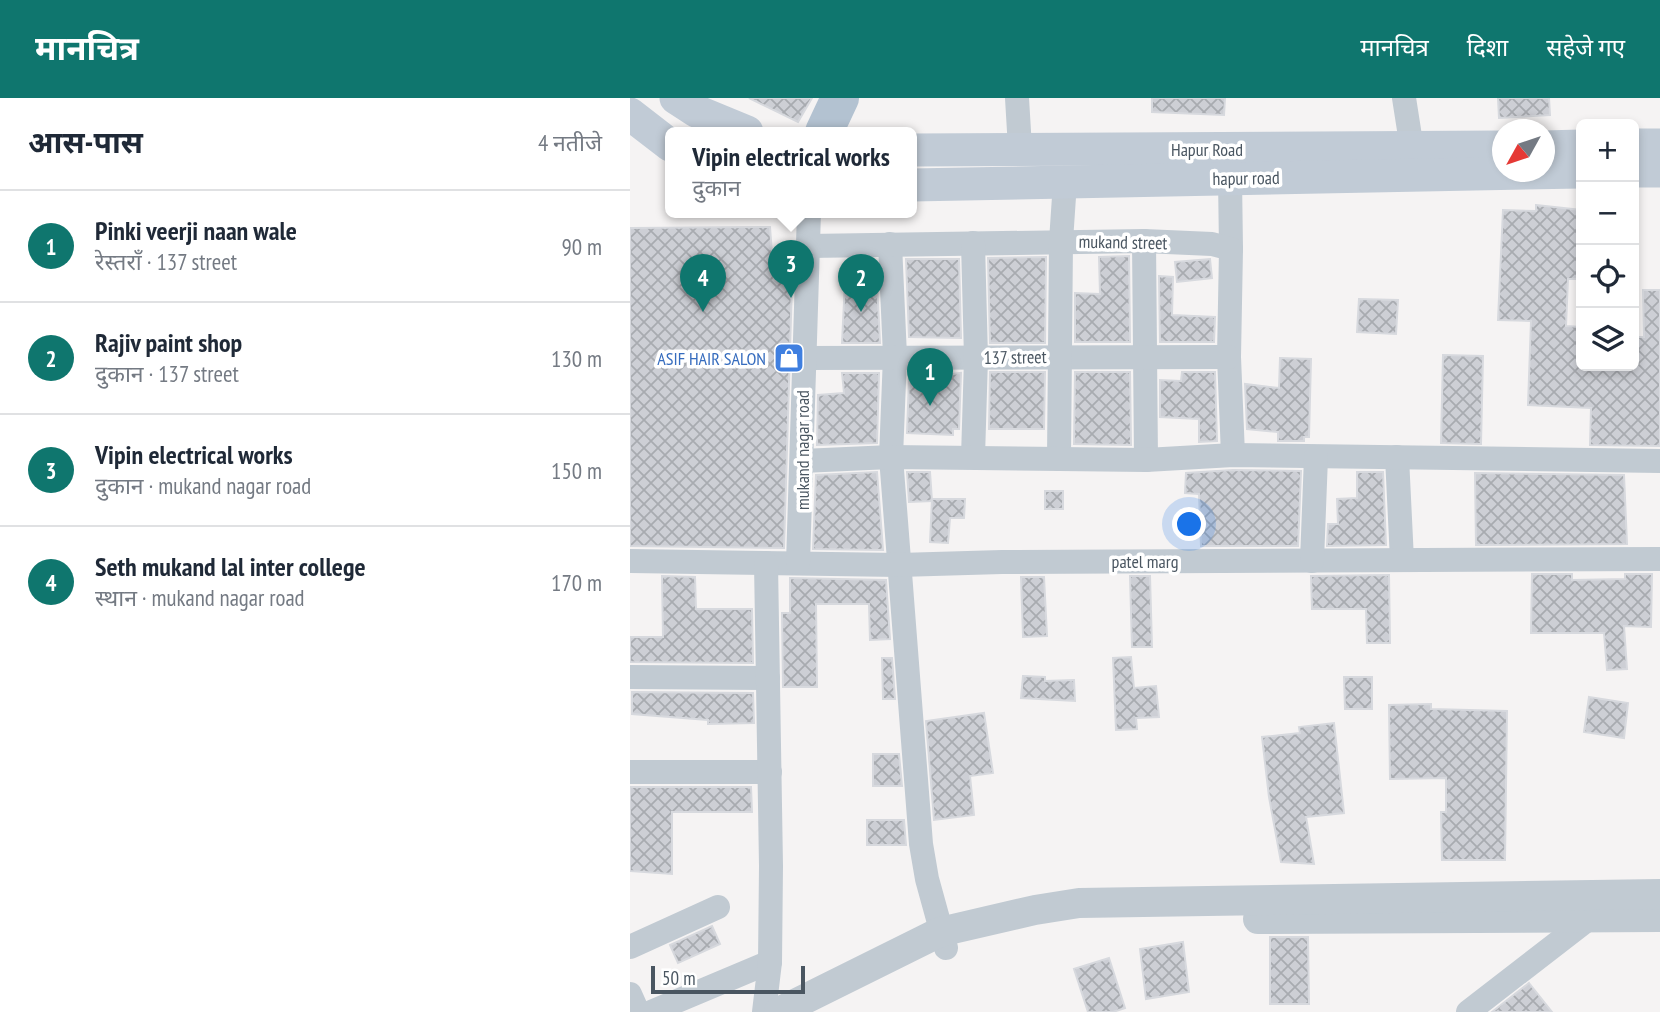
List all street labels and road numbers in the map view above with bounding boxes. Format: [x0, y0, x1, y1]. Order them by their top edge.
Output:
street label: Hapur Road [1171, 138, 1243, 161]
street label: hapur road [1212, 166, 1280, 190]
street label: mukand street [1078, 230, 1168, 254]
street label: 137 street [983, 345, 1047, 369]
street label: mukand nagar road [791, 390, 814, 510]
street label: patel marg [1112, 550, 1178, 573]

